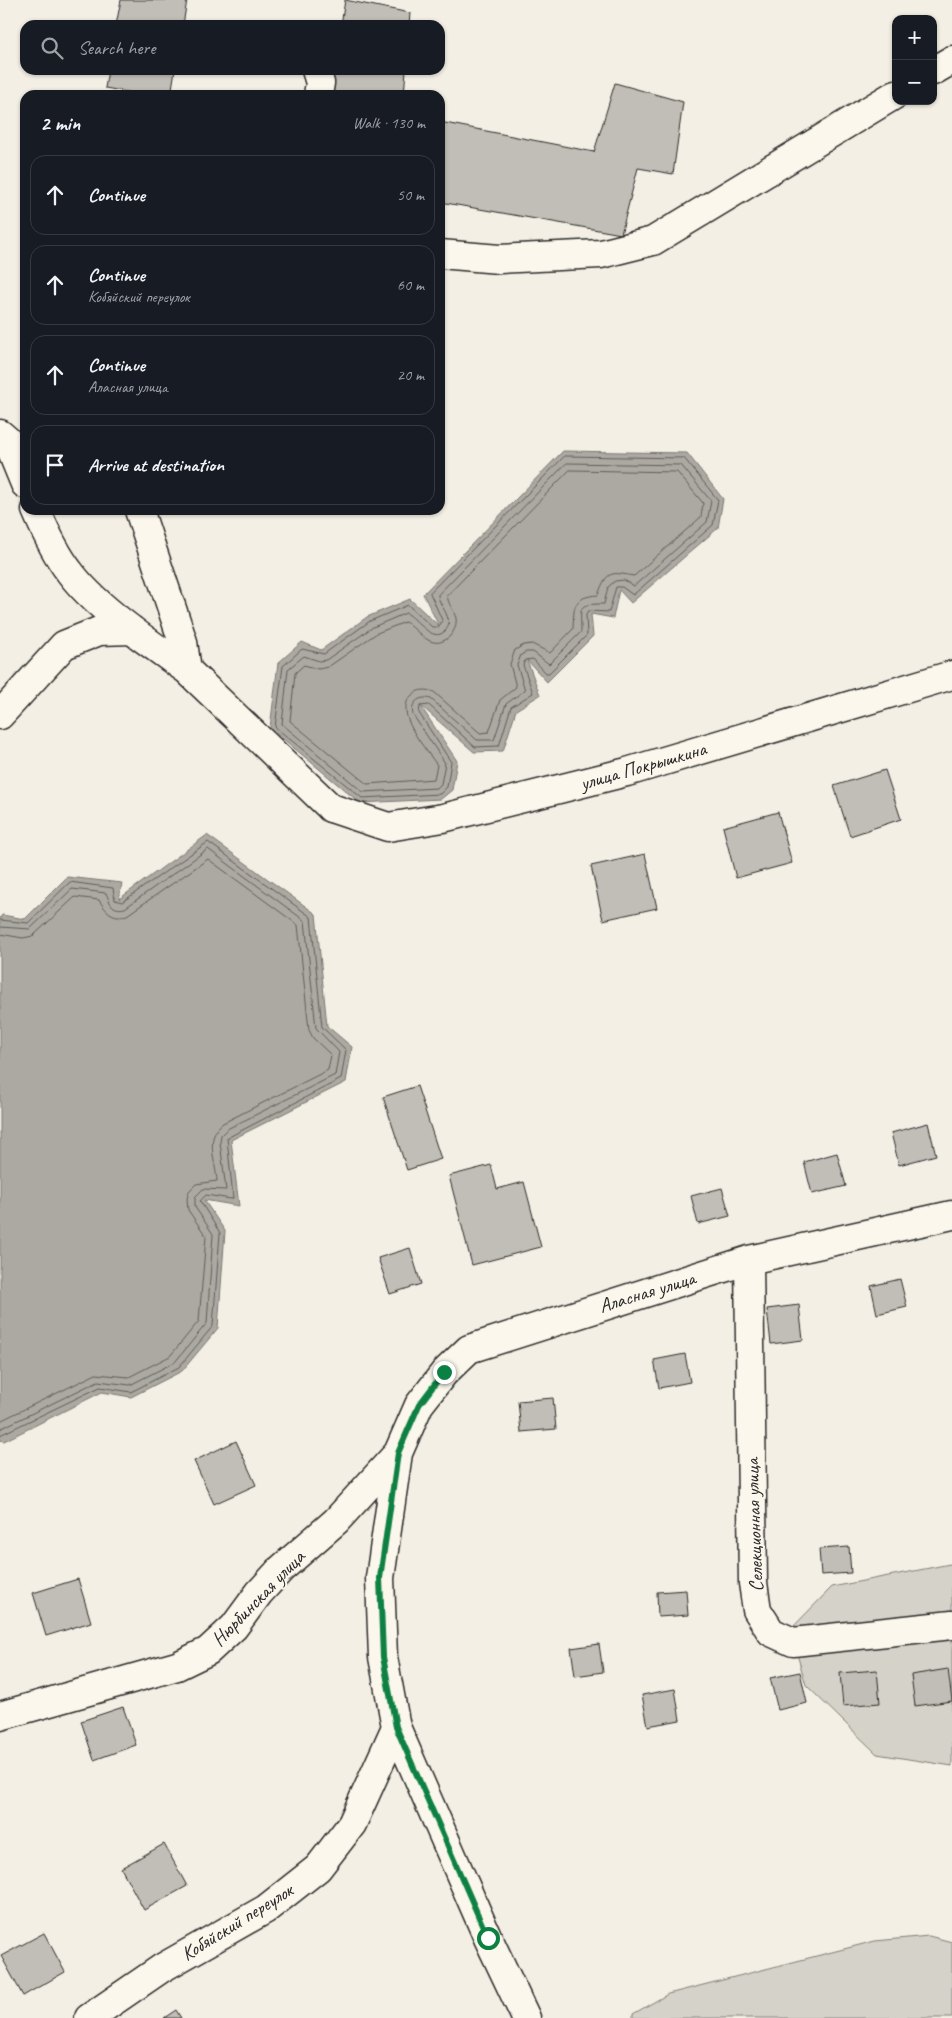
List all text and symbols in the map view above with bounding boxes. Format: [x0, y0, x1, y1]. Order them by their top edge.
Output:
map controls [892, 15, 937, 105]
button: + [892, 15, 937, 60]
search box [20, 20, 445, 75]
icon: search [38, 34, 66, 62]
text: Search here [78, 36, 155, 60]
button: − [892, 60, 937, 105]
text: 2 min [40, 110, 80, 136]
text: Walk · 130 m [353, 113, 425, 133]
icon: ahead [41, 181, 69, 209]
text: Continue [88, 183, 145, 207]
text: 50 m [397, 185, 424, 205]
text: Continue [88, 263, 145, 287]
icon: ahead [41, 271, 69, 299]
text: 60 m [397, 275, 424, 295]
text: Кобяйский переулок [88, 287, 190, 307]
text: Continue [88, 353, 145, 377]
icon: ahead [41, 361, 69, 389]
text: 20 m [397, 365, 424, 385]
text: Аласная улица [88, 377, 167, 397]
icon: arrive [41, 451, 69, 479]
text: Arrive at destination [88, 453, 224, 477]
street label: улица Покрышкина [576, 736, 711, 796]
street label: Аласная улица [596, 1265, 700, 1318]
route end [433, 1361, 456, 1384]
street label: Селекционная улица [739, 1456, 769, 1592]
street label: Нюрбинская улица [206, 1544, 311, 1651]
street label: Кобяйский переулок [176, 1877, 299, 1966]
route start [477, 1927, 500, 1950]

